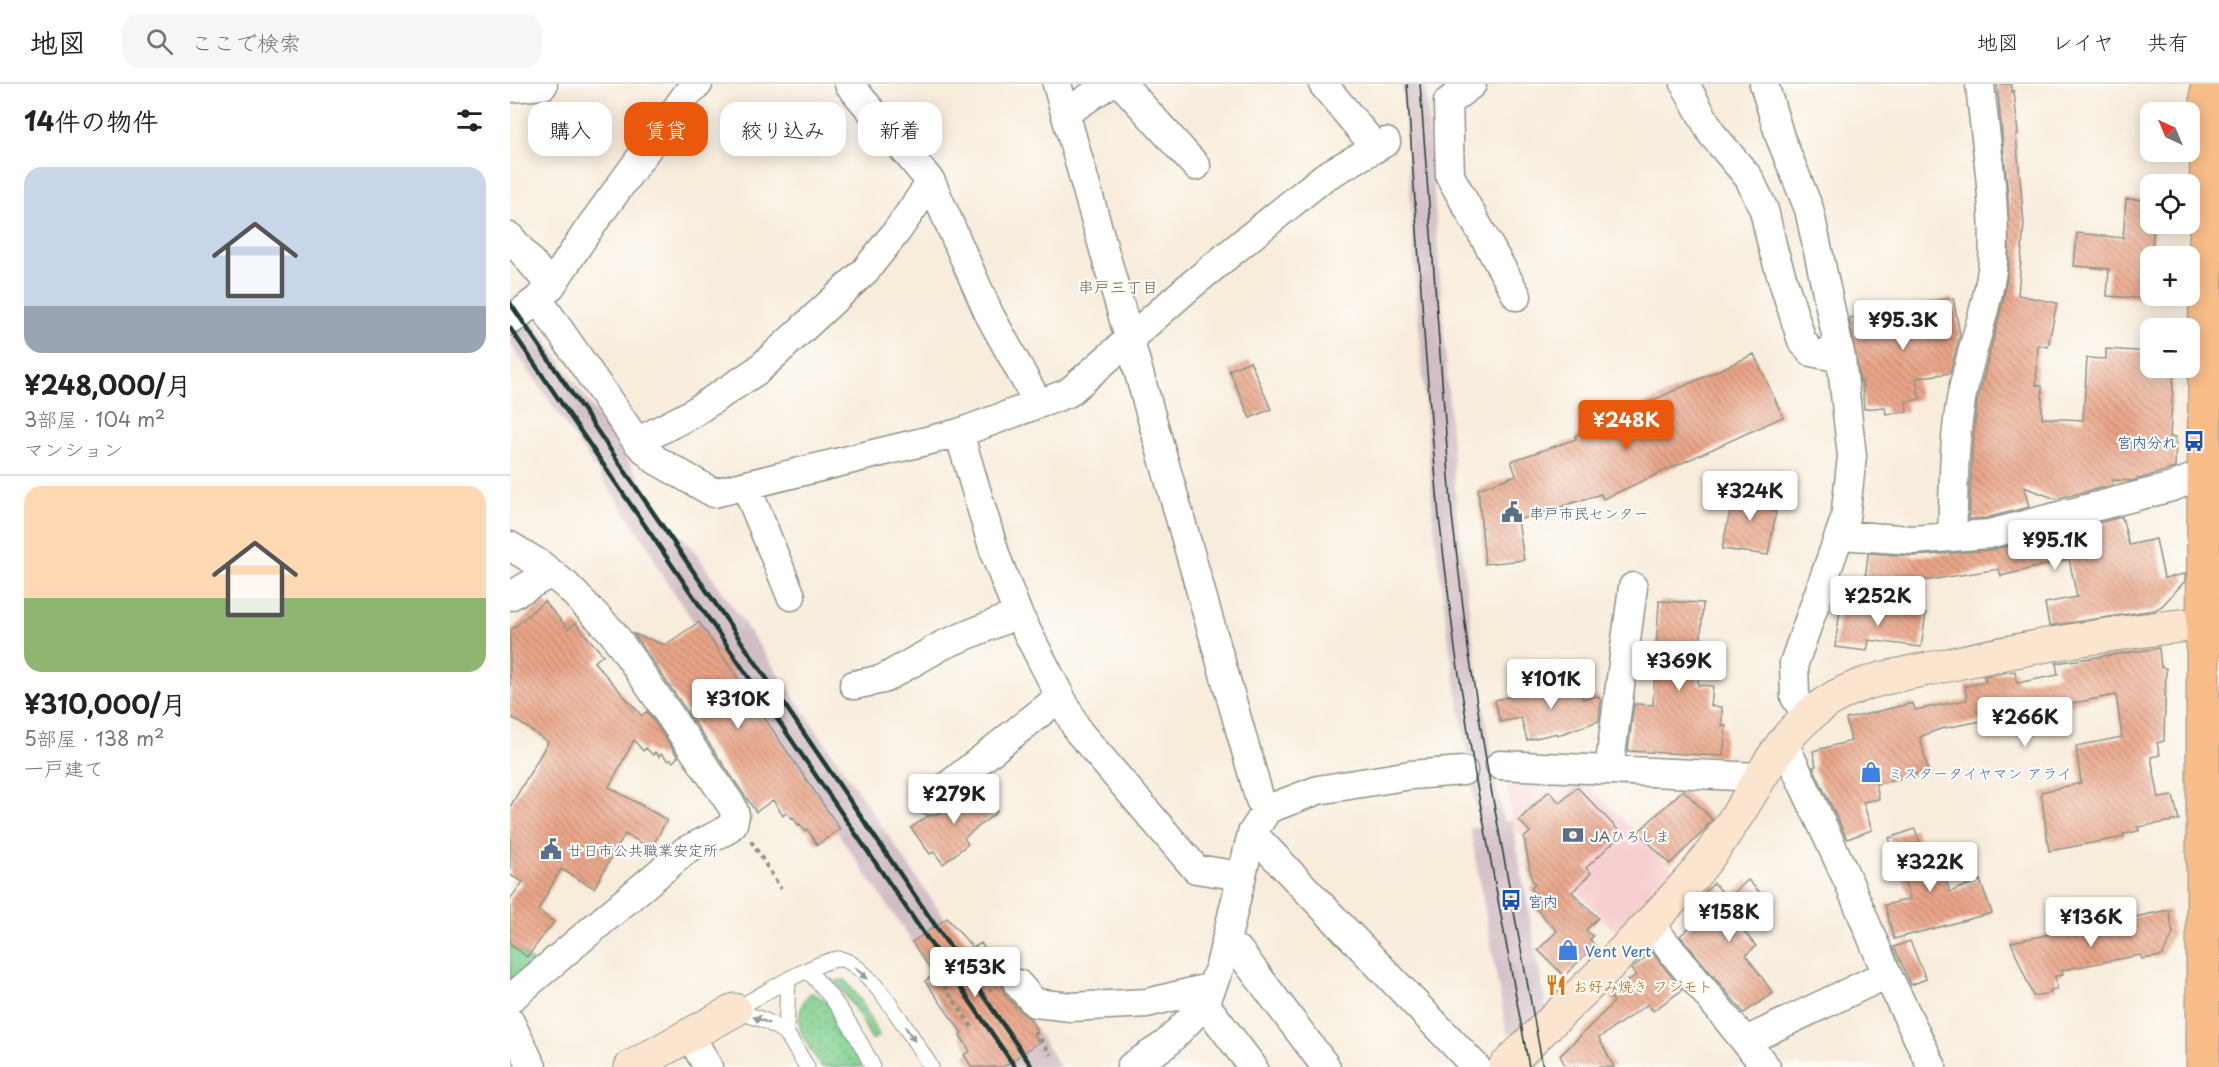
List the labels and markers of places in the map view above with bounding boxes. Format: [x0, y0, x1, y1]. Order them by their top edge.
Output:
pin: ¥95.3K [1854, 300, 1952, 351]
pin: ¥248K [1584, 400, 1668, 451]
bus stop icon: 宮内分れ [2182, 429, 2206, 453]
place label: 宮内分れ [2117, 430, 2177, 453]
pin: ¥324K [1708, 471, 1792, 522]
public building icon: 串戸市民センター [1500, 500, 1524, 524]
place label: 串戸市民センター [1529, 501, 1648, 524]
pin: ¥95.1K [2006, 520, 2104, 571]
pin: ¥252K [1836, 576, 1920, 627]
pin: ¥369K [1637, 641, 1721, 692]
pin: ¥101K [1509, 659, 1593, 710]
pin: ¥310K [696, 679, 780, 730]
pin: ¥266K [1983, 697, 2067, 748]
shop icon: ミスタータイヤマン アライ [1859, 760, 1883, 784]
place label: ミスタータイヤマン アライ [1888, 761, 2072, 784]
pin: ¥279K [912, 774, 996, 825]
bank icon: JAひろしま [1561, 823, 1585, 847]
place label: JAひろしま [1590, 824, 1670, 847]
public building icon: 廿日市公共職業安定所 [539, 837, 563, 861]
place label: 廿日市公共職業安定所 [568, 838, 718, 861]
pin: ¥322K [1888, 842, 1972, 893]
bus stop icon: 宮内 [1499, 888, 1523, 912]
place label: 宮内 [1528, 889, 1558, 912]
pin: ¥158K [1687, 892, 1771, 943]
pin: ¥136K [2049, 897, 2133, 948]
shop icon: Vent Vert [1556, 938, 1580, 962]
place label: Vent Vert [1585, 939, 1651, 962]
pin: ¥153K [933, 947, 1017, 998]
restaurant icon: お好み焼き フジモト [1544, 973, 1568, 997]
place label: お好み焼き フジモト [1573, 974, 1713, 997]

